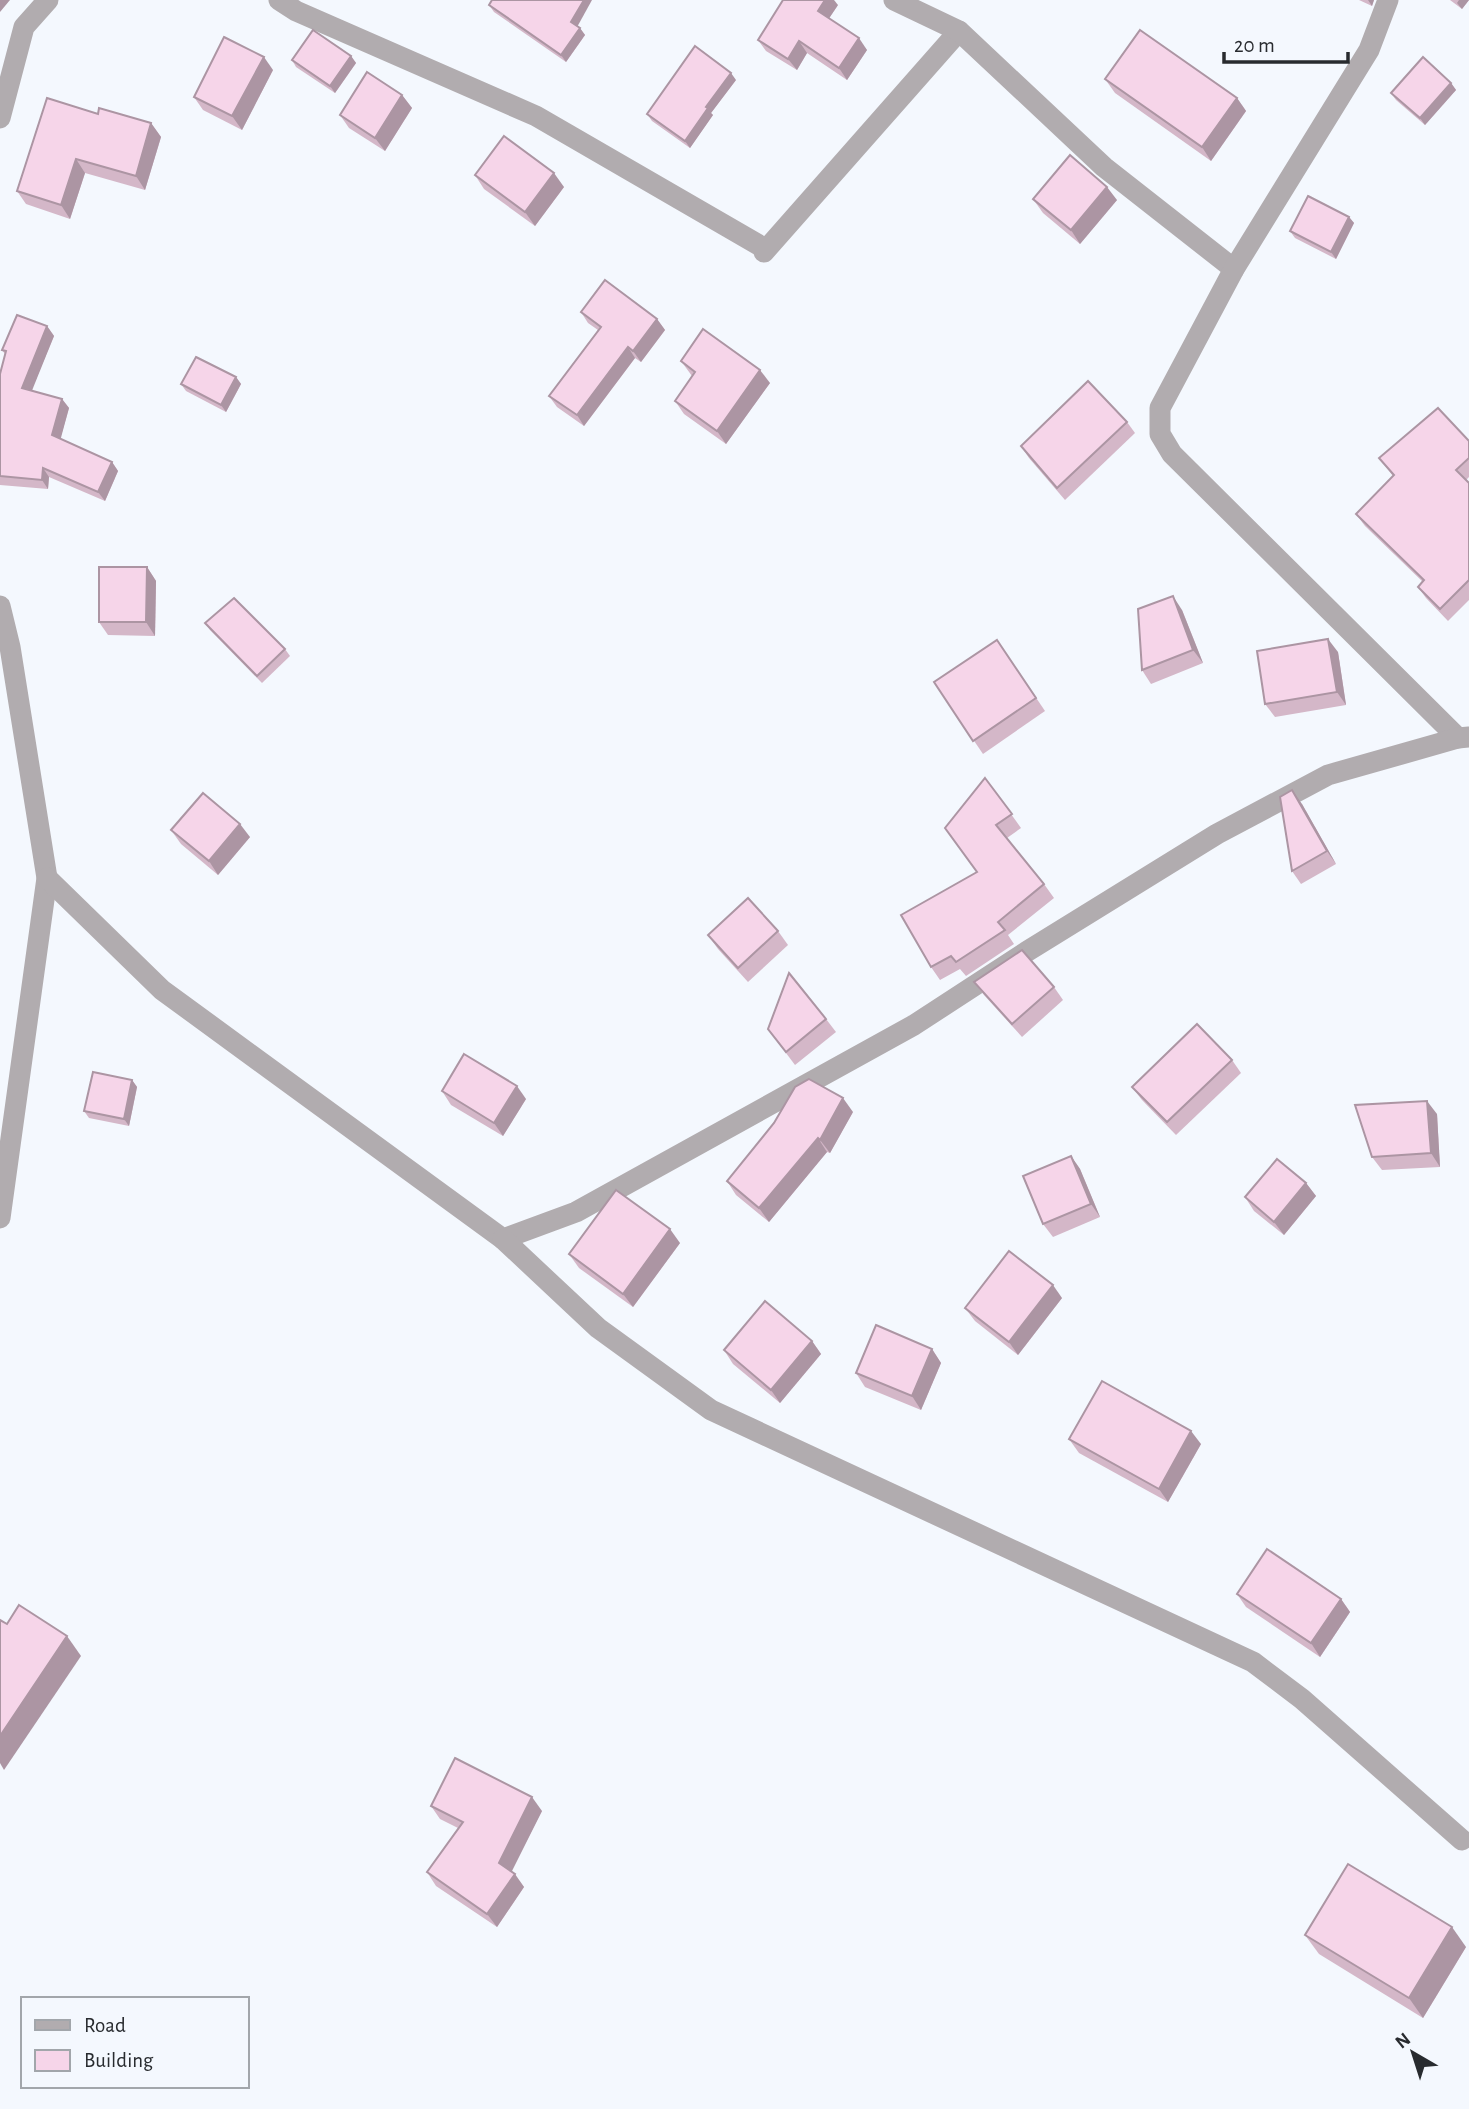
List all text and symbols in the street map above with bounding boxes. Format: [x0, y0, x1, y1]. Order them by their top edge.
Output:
scale bar [1224, 21, 1348, 65]
text: 20 m [1234, 35, 1275, 56]
legend [21, 1997, 248, 2088]
text: Road [84, 2015, 126, 2036]
north arrow [1378, 2018, 1448, 2088]
text: N [1392, 2029, 1414, 2052]
text: Building [84, 2050, 154, 2071]

